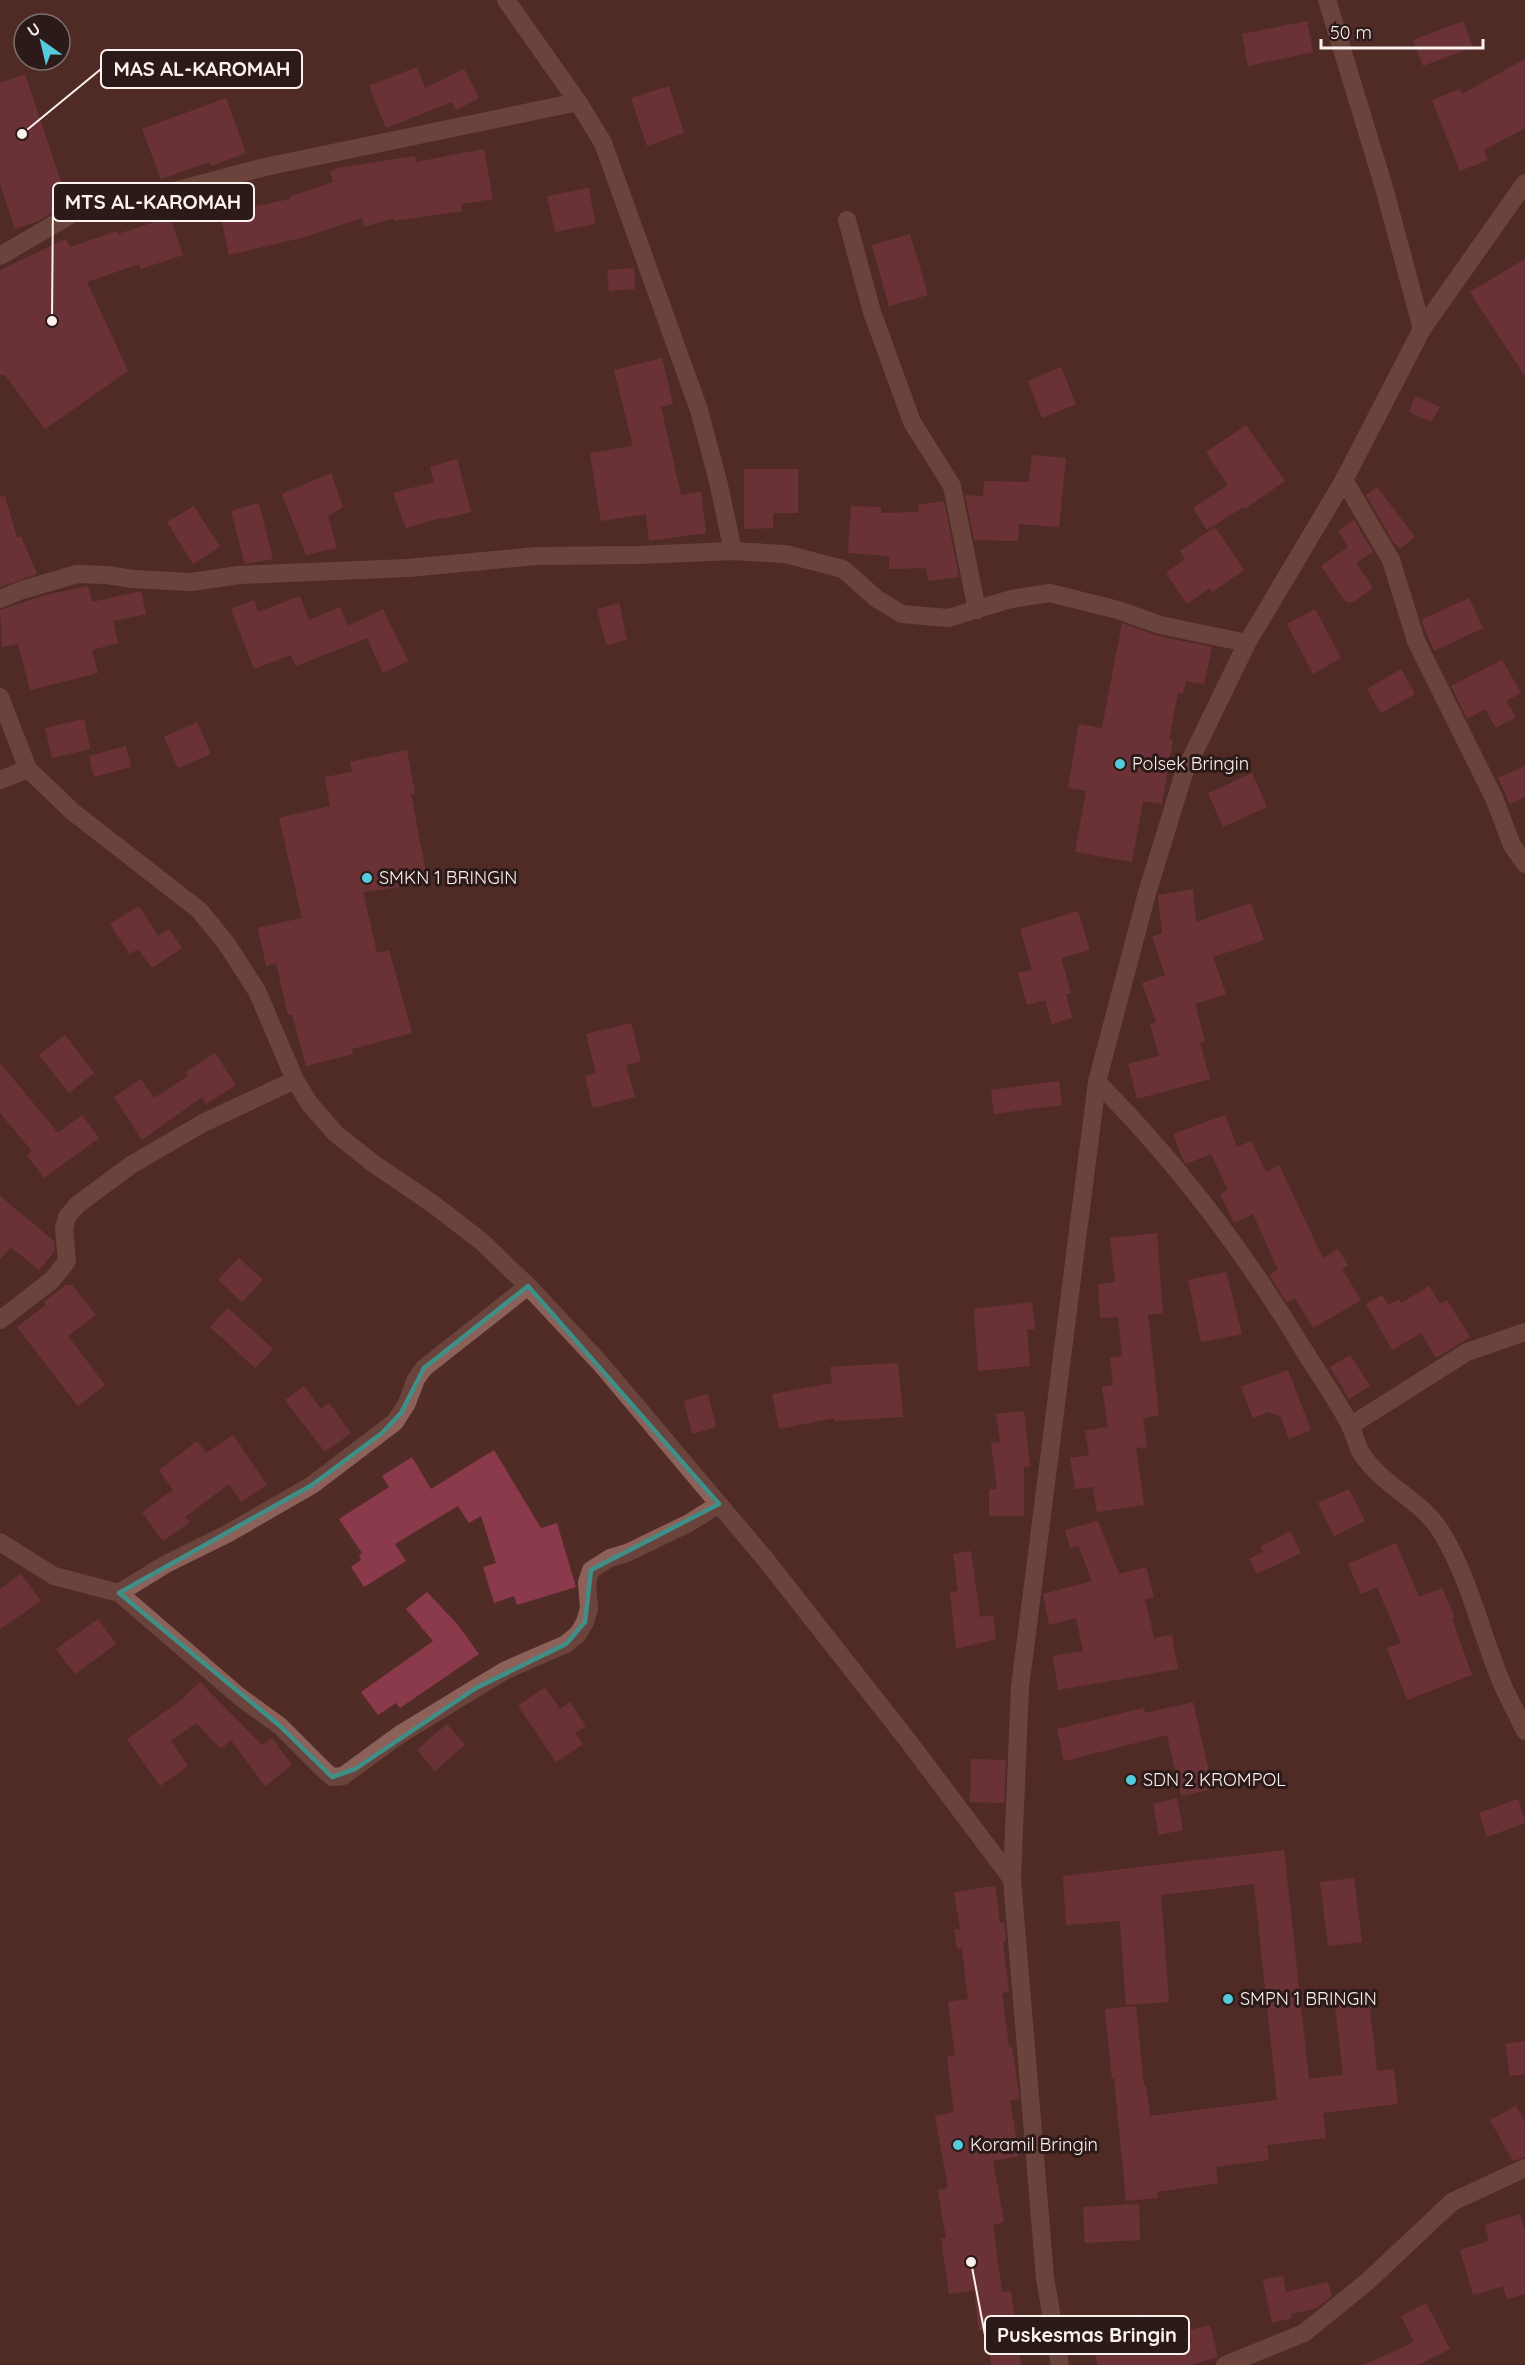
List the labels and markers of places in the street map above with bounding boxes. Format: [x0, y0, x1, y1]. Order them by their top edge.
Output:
callout: MAS AL-KAROMAH [101, 50, 302, 88]
callout: MTS AL-KAROMAH [53, 183, 254, 221]
place label: Polsek Bringin [1132, 752, 1249, 775]
marker: Polsek Bringin [1113, 757, 1127, 771]
place label: SMKN 1 BRINGIN [379, 866, 517, 889]
marker: SMKN 1 BRINGIN [360, 871, 374, 885]
place label: SDN 2 KROMPOL [1143, 1768, 1286, 1791]
marker: SDN 2 KROMPOL [1124, 1773, 1138, 1787]
place label: SMPN 1 BRINGIN [1240, 1987, 1377, 2010]
marker: SMPN 1 BRINGIN [1221, 1992, 1235, 2006]
place label: Koramil Bringin [970, 2133, 1098, 2156]
marker: Koramil Bringin [951, 2138, 965, 2152]
callout: Puskesmas Bringin [985, 2316, 1189, 2354]

